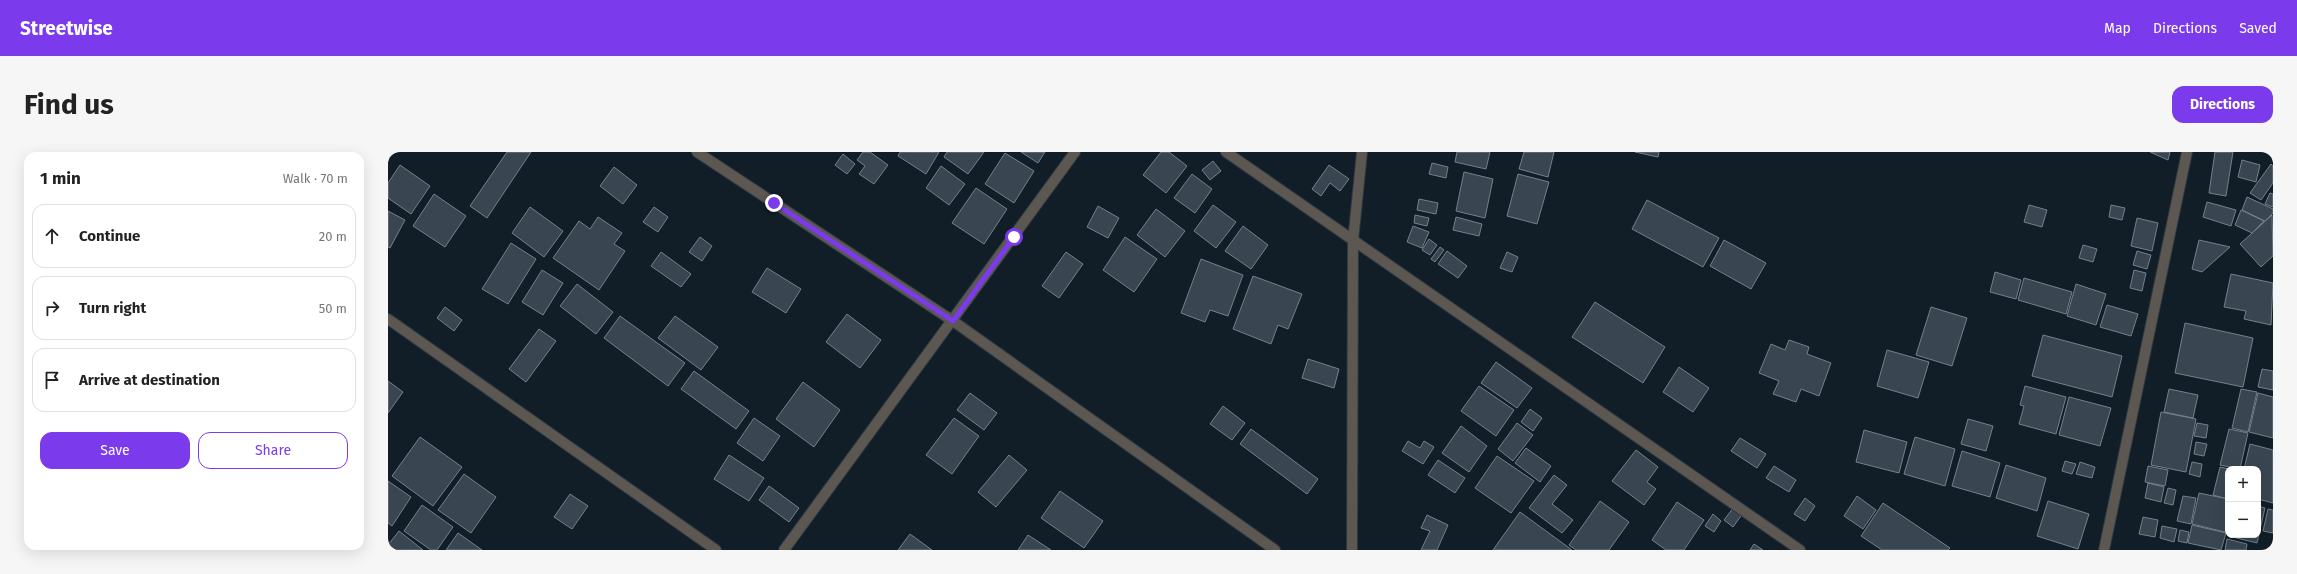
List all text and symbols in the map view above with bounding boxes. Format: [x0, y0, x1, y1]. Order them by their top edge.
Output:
text: Streetwise [20, 17, 113, 40]
text: Map [2104, 20, 2131, 37]
text: Directions [2153, 20, 2217, 37]
text: Saved [2239, 20, 2277, 37]
button: Directions [2172, 86, 2273, 123]
text: Find us [24, 88, 114, 121]
text: 1 min [40, 168, 81, 189]
text: Walk · 70 m [283, 171, 348, 186]
route end [765, 194, 783, 212]
icon: ahead [41, 225, 63, 247]
text: Continue [79, 227, 140, 245]
route start [1005, 228, 1023, 246]
text: 20 m [319, 229, 347, 244]
icon: right [41, 297, 63, 319]
text: Turn right [79, 299, 146, 317]
text: 50 m [319, 301, 347, 316]
icon: arrive [41, 369, 63, 391]
text: Arrive at destination [79, 371, 220, 389]
button: Save [40, 432, 190, 469]
button: Share [198, 432, 348, 469]
map controls [2225, 466, 2261, 538]
button: + [2225, 466, 2261, 502]
button: − [2225, 502, 2261, 538]

